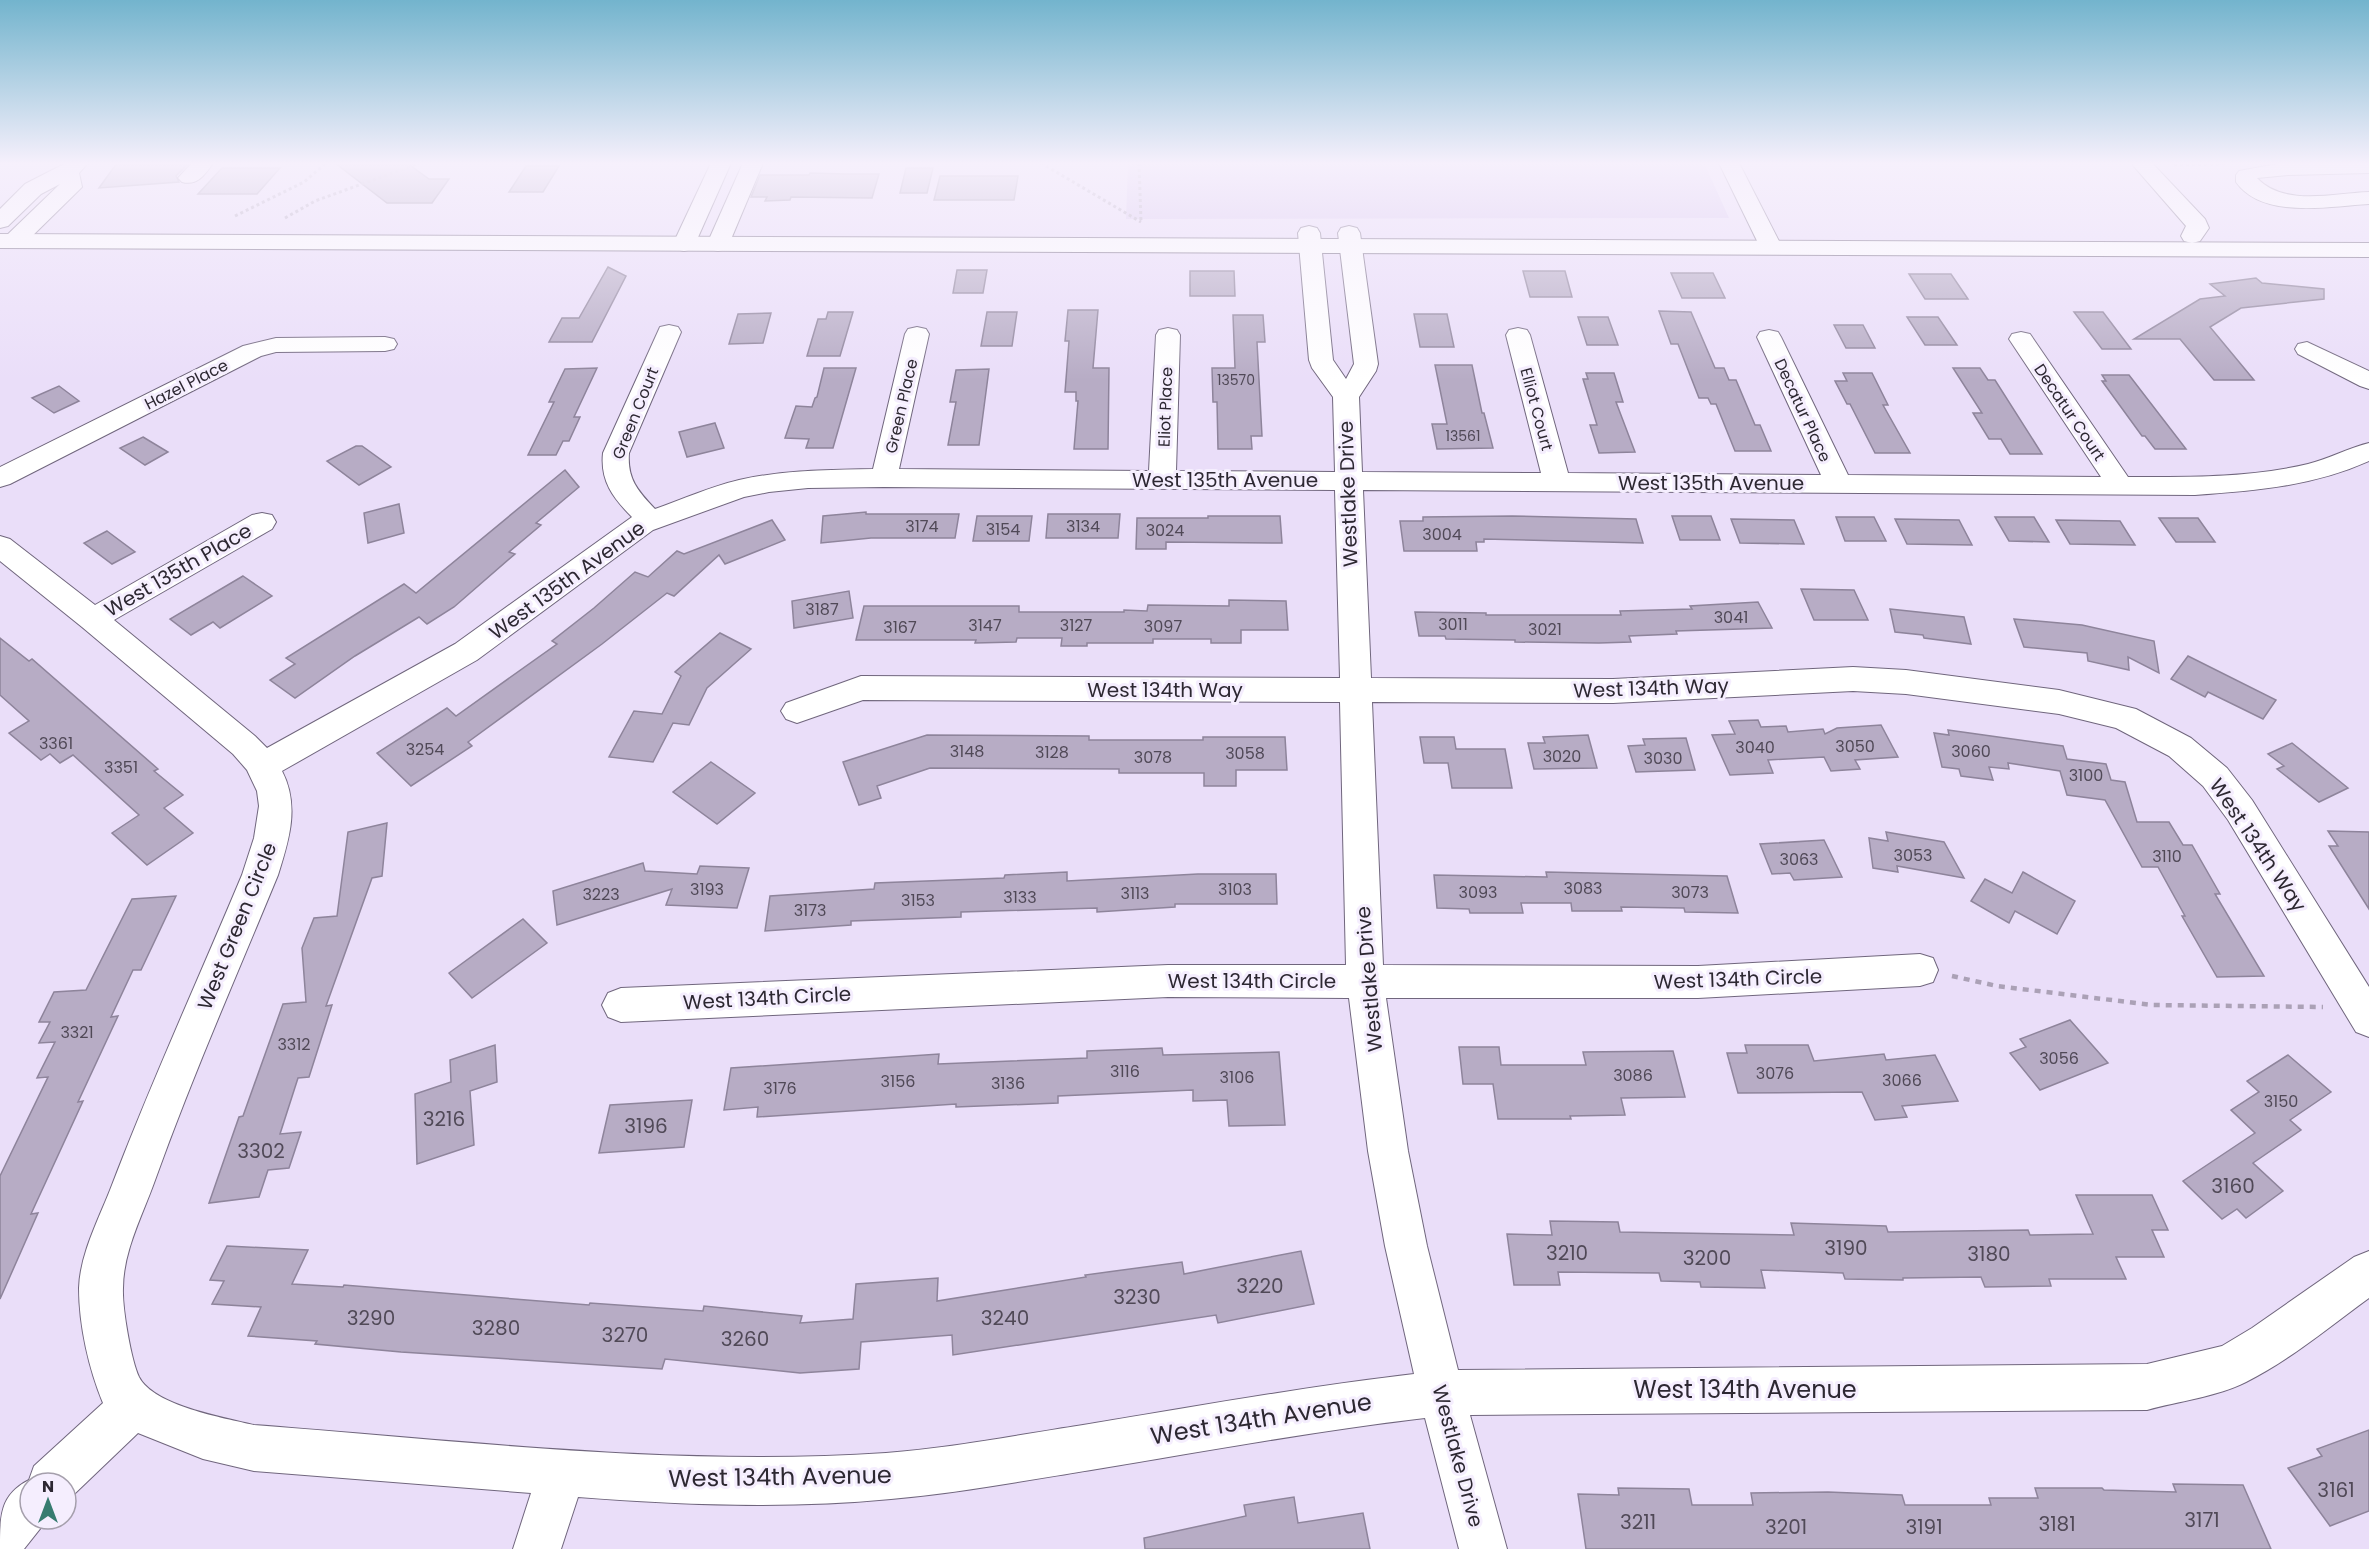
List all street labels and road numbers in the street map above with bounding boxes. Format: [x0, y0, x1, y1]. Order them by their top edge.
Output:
street label: Hazel Place [140, 354, 232, 415]
street label: Decatur Place [1769, 355, 1837, 466]
street label: Green Place [879, 356, 924, 456]
street label: Decatur Court [2029, 359, 2111, 466]
street label: Green Court [607, 364, 664, 463]
street label: Elliot Court [1514, 365, 1559, 453]
street label: Eliot Place [1153, 367, 1178, 447]
street label: Westlake Drive [1331, 420, 1365, 568]
street label: West 135th Avenue [1132, 466, 1318, 494]
street label: West 135th Avenue [1618, 469, 1804, 497]
street label: West 135th Avenue [483, 514, 651, 646]
street label: West 135th Place [99, 516, 257, 624]
street label: West 134th Way [1573, 671, 1729, 705]
street label: West 134th Way [1087, 676, 1243, 704]
street label: West 134th Way [2203, 773, 2313, 917]
street label: West Green Circle [191, 838, 283, 1014]
street label: Westlake Drive [1349, 905, 1389, 1053]
street label: West 134th Circle [1653, 962, 1823, 996]
street label: West 134th Circle [1168, 967, 1336, 995]
street label: West 134th Circle [682, 980, 852, 1016]
street label: West 134th Avenue [1633, 1373, 1857, 1406]
street label: Westlake Drive [1426, 1382, 1490, 1530]
street label: West 134th Avenue [1148, 1385, 1374, 1452]
street label: West 134th Avenue [668, 1458, 892, 1495]

